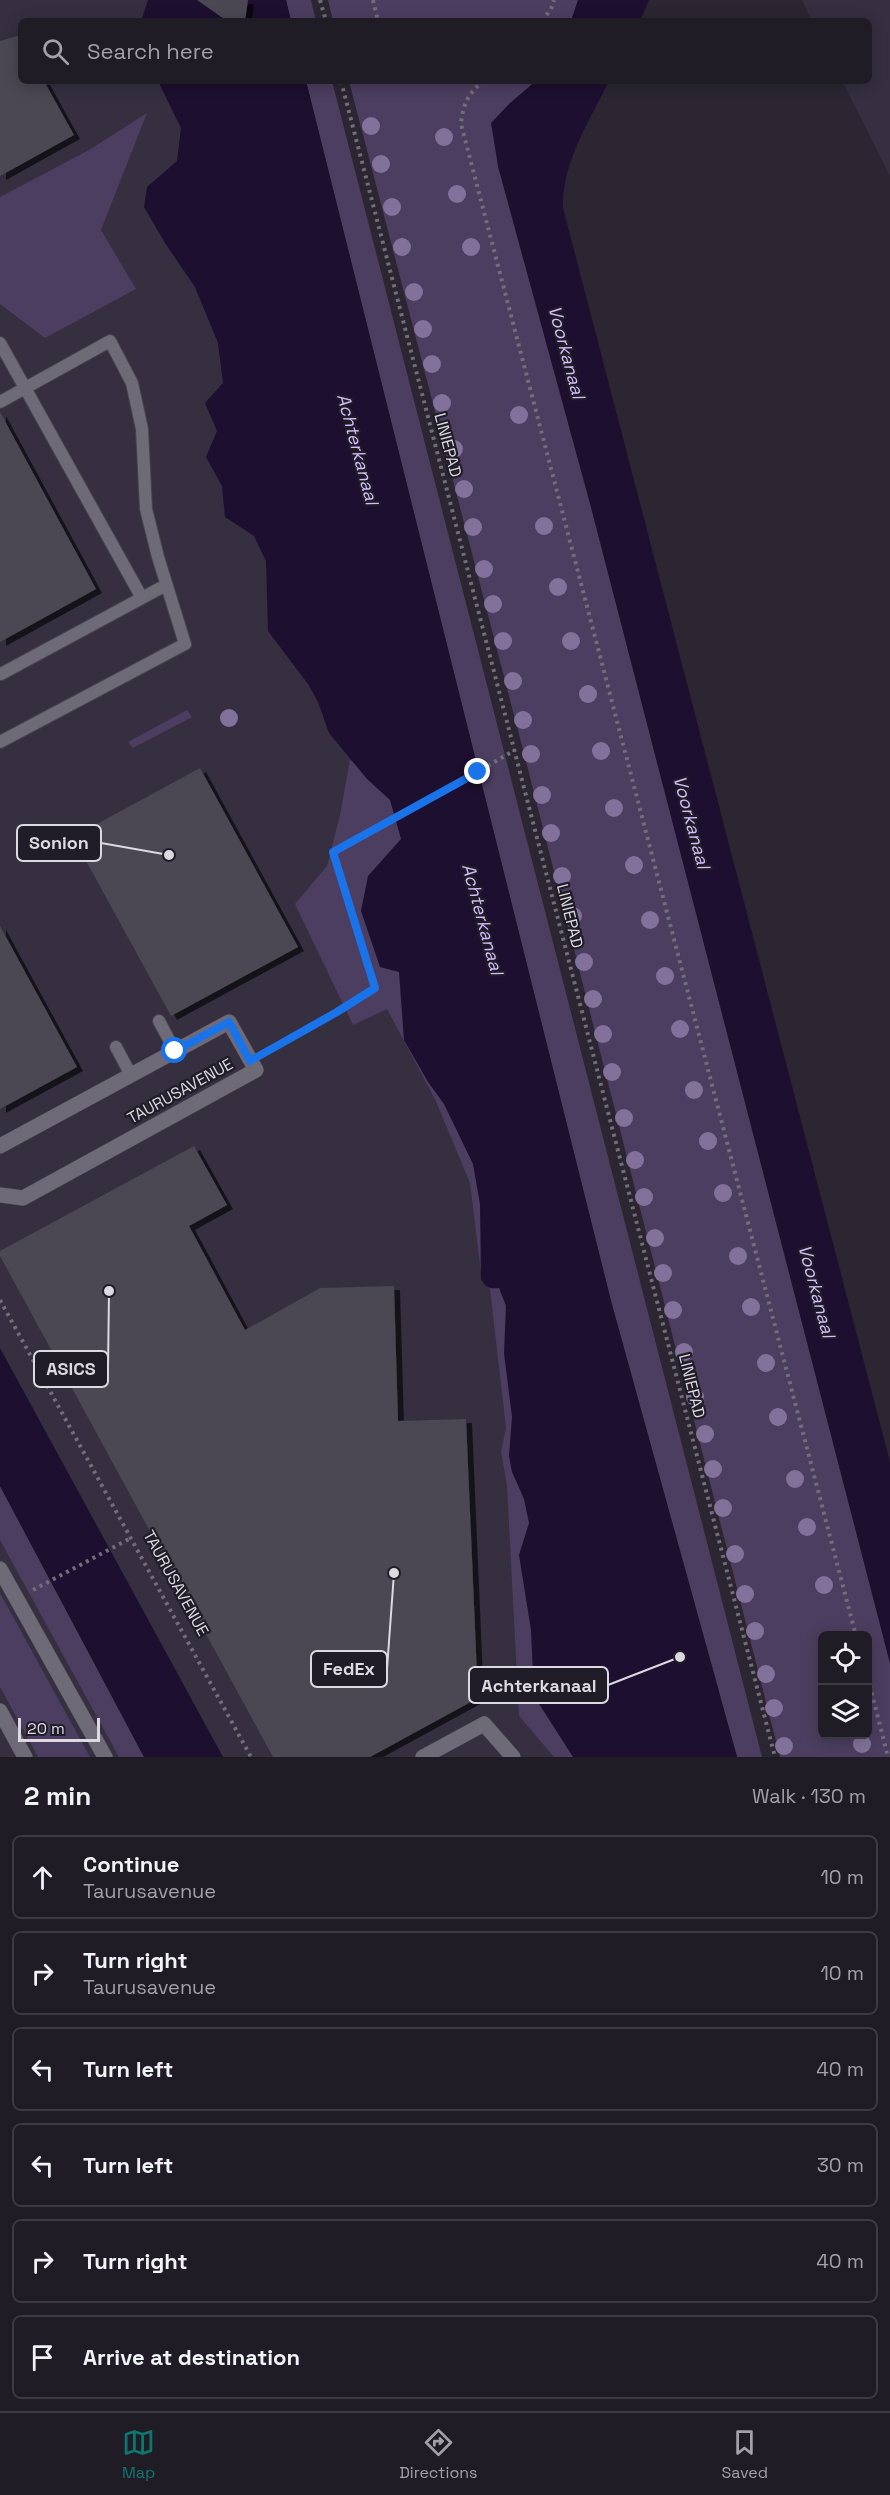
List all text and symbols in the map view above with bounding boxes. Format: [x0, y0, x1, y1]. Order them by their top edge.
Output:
search box [18, 18, 872, 84]
icon: search [39, 35, 72, 68]
text: Search here [87, 37, 214, 65]
water label: Voorkanaal [544, 303, 591, 404]
water label: Achterkanaal [332, 391, 385, 510]
street label: LINIEPAD [429, 411, 467, 479]
route end [464, 758, 490, 784]
water label: Voorkanaal [669, 773, 716, 874]
callout: Sonion [17, 825, 101, 861]
text: Sonion [29, 831, 89, 854]
water label: Achterkanaal [457, 861, 510, 980]
street label: LINIEPAD [552, 882, 588, 950]
route start [161, 1037, 187, 1063]
street label: TAURUSAVENUE [123, 1053, 237, 1129]
water label: Voorkanaal [794, 1242, 841, 1343]
callout: ASICS [34, 1351, 108, 1387]
street label: LINIEPAD [674, 1352, 710, 1420]
text: ASICS [46, 1357, 96, 1380]
street label: TAURUSAVENUE [138, 1526, 214, 1640]
map controls [818, 1631, 872, 1739]
button: locate [818, 1631, 872, 1685]
callout: FedEx [311, 1651, 387, 1687]
text: FedEx [323, 1657, 375, 1680]
callout: Achterkanaal [469, 1667, 608, 1703]
text: Achterkanaal [481, 1674, 597, 1697]
button: layers [818, 1685, 872, 1739]
scale bar [18, 1715, 100, 1742]
text: 20 m [27, 1718, 65, 1739]
text: 2 min [24, 1779, 91, 1813]
text: Walk · 130 m [752, 1783, 866, 1809]
text: Continue [83, 1850, 179, 1878]
icon: ahead [26, 1861, 59, 1894]
text: 10 m [820, 1864, 864, 1890]
text: Taurusavenue [83, 1878, 216, 1904]
text: Turn right [83, 1946, 188, 1974]
icon: right [26, 1957, 59, 1990]
text: 10 m [820, 1960, 864, 1986]
text: Taurusavenue [83, 1974, 216, 2000]
icon: left [26, 2053, 59, 2086]
text: Turn left [83, 2055, 173, 2083]
text: 40 m [816, 2056, 864, 2082]
icon: left [26, 2149, 59, 2182]
text: Turn left [83, 2151, 173, 2179]
text: 30 m [817, 2152, 864, 2178]
icon: right [26, 2245, 59, 2278]
text: Turn right [83, 2247, 188, 2275]
text: 40 m [816, 2248, 864, 2274]
icon: arrive [26, 2341, 59, 2374]
text: Arrive at destination [83, 2343, 300, 2371]
tab: Map [122, 2426, 155, 2483]
tab: Directions [399, 2426, 478, 2483]
tab: Saved [721, 2426, 768, 2483]

